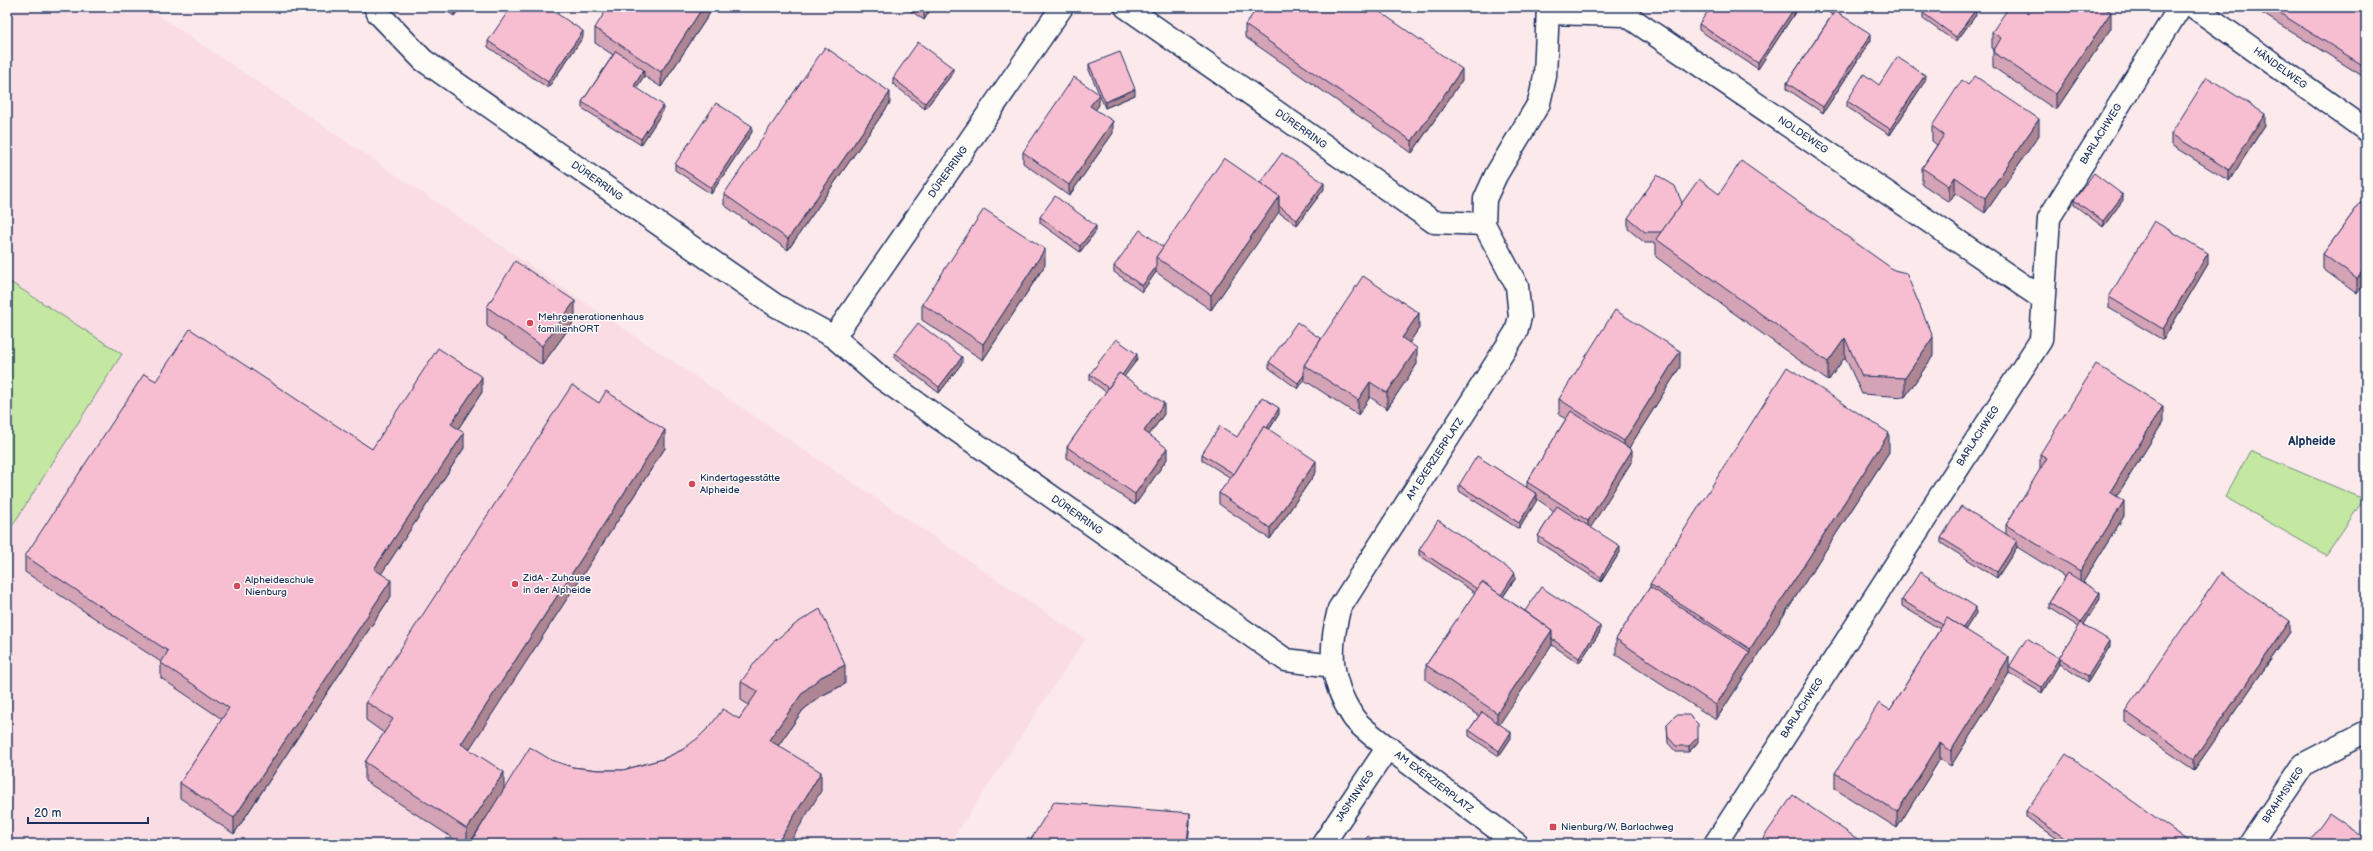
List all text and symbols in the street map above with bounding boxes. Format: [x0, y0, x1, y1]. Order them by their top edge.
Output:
street label: HÄNDELWEG [2251, 45, 2309, 92]
street label: BARLACHWEG [2078, 101, 2125, 167]
street label: DÜRERRING [1273, 107, 1330, 152]
street label: NOLDEWEG [1776, 114, 1831, 156]
street label: DÜRERRING [926, 143, 971, 200]
street label: DÜRERRING [569, 159, 626, 204]
place label: Mehrgenerationenhaus familienhORT [538, 311, 644, 335]
marker: Mehrgenerationenhaus familienhORT [525, 318, 535, 328]
street label: BARLACHWEG [1954, 403, 2002, 468]
street label: AM EXERZIERPLATZ [1404, 415, 1467, 502]
district label: Alpheide [2287, 434, 2336, 449]
place label: Kindertagesstätte Alpheide [700, 472, 780, 496]
marker: Kindertagesstätte Alpheide [687, 479, 697, 489]
street label: DÜRERRING [1049, 493, 1106, 538]
place label: ZidA - Zuhause in der Alpheide [522, 572, 591, 596]
place label: Alpheideschule Nienburg [245, 574, 314, 598]
marker: ZidA - Zuhause in der Alpheide [510, 579, 520, 589]
marker: Alpheideschule Nienburg [232, 581, 242, 591]
street label: BARLACHWEG [1778, 675, 1826, 740]
street label: AM EXERZIERPLATZ [1392, 748, 1476, 816]
street label: BRAHMSWEG [2260, 764, 2306, 825]
street label: JASMINWEG [1333, 768, 1377, 824]
scale bar [28, 799, 148, 825]
text: 20 m [34, 806, 61, 821]
place label: Nienburg/W, Barlachweg [1561, 821, 1674, 833]
marker: Nienburg/W, Barlachweg [1548, 822, 1558, 832]

